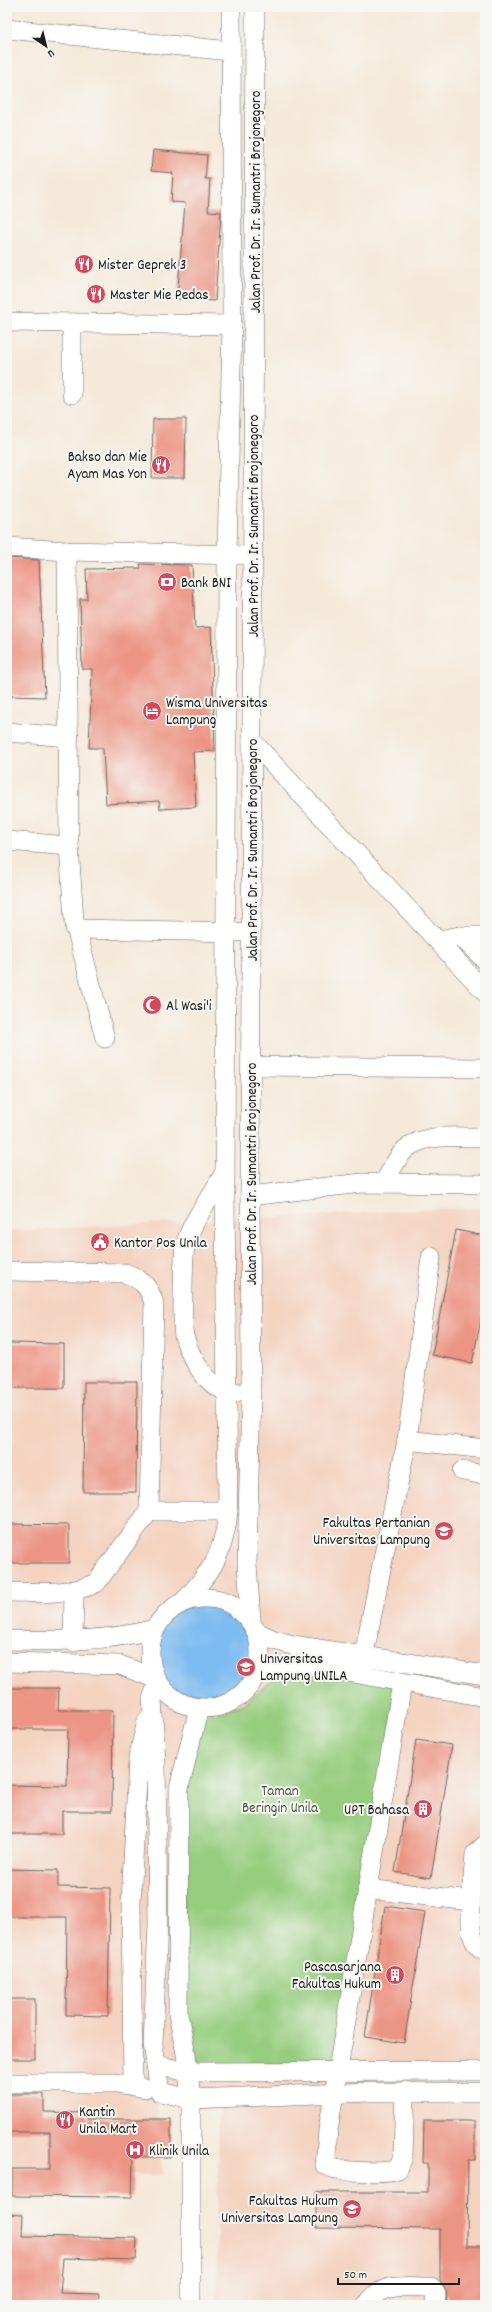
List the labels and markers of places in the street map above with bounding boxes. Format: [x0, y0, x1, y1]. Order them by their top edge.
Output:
restaurant icon: Mister Geprek 3 [73, 253, 95, 275]
place label: Mister Geprek 3 [98, 255, 187, 277]
restaurant icon: Master Mie Pedas [85, 283, 107, 305]
place label: Master Mie Pedas [110, 285, 209, 307]
place label: Bakso dan Mie Ayam Mas Yon [67, 447, 147, 486]
restaurant icon: Bakso dan Mie Ayam Mas Yon [150, 454, 172, 476]
bank icon: Bank BNI [156, 571, 178, 593]
place label: Bank BNI [181, 573, 231, 595]
place label: Wisma Universitas Lampung [166, 693, 268, 732]
hotel icon: Wisma Universitas Lampung [141, 700, 163, 722]
mosque icon: Al Wasi'i [141, 994, 163, 1016]
place label: Al Wasi'i [166, 996, 212, 1018]
public building icon: Kantor Pos Unila [89, 1231, 111, 1253]
place label: Kantor Pos Unila [114, 1233, 208, 1255]
place label: Fakultas Pertanian Universitas Lampung [313, 1513, 430, 1552]
school or university icon: Fakultas Pertanian Universitas Lampung [433, 1520, 455, 1542]
place label: Universitas Lampung UNILA [260, 1649, 347, 1688]
school or university icon: Universitas Lampung UNILA [235, 1656, 257, 1678]
building icon: UPT Bahasa [412, 1798, 434, 1820]
place label: UPT Bahasa [344, 1800, 410, 1822]
place label: Pascasarjana Fakultas Hukum [292, 1957, 382, 1996]
building icon: Pascasarjana Fakultas Hukum [384, 1964, 406, 1986]
place label: Kantin Unila Mart [79, 2102, 137, 2141]
restaurant icon: Kantin Unila Mart [54, 2109, 76, 2131]
hospital icon: Klinik Unila [124, 2139, 146, 2161]
place label: Klinik Unila [149, 2141, 210, 2163]
place label: Fakultas Hukum Universitas Lampung [221, 2191, 338, 2230]
school or university icon: Fakultas Hukum Universitas Lampung [341, 2198, 363, 2220]

